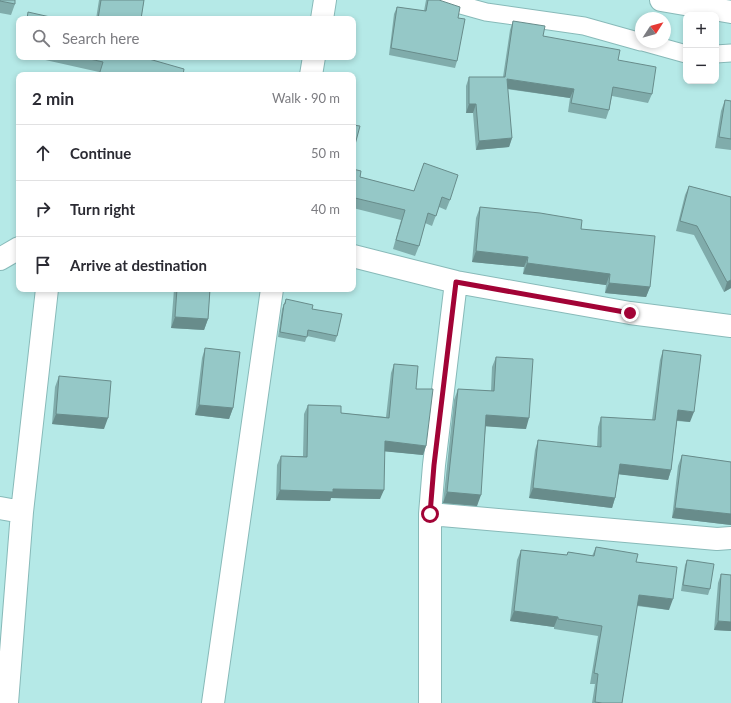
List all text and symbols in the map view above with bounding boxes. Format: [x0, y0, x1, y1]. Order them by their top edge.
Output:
north arrow [635, 12, 671, 48]
map controls [683, 12, 719, 84]
button: + [683, 12, 719, 48]
search box [16, 16, 356, 60]
icon: search [30, 27, 52, 49]
text: Search here [62, 29, 139, 47]
button: − [683, 48, 719, 84]
text: 2 min [32, 88, 74, 109]
text: Walk · 90 m [272, 90, 340, 106]
icon: ahead [32, 142, 54, 164]
text: Continue [70, 144, 131, 162]
text: 50 m [311, 145, 340, 161]
icon: right [32, 198, 54, 220]
text: Turn right [70, 200, 135, 218]
text: 40 m [311, 201, 340, 217]
icon: arrive [32, 254, 54, 276]
text: Arrive at destination [70, 256, 207, 274]
route end [621, 304, 639, 322]
route start [421, 505, 439, 523]

